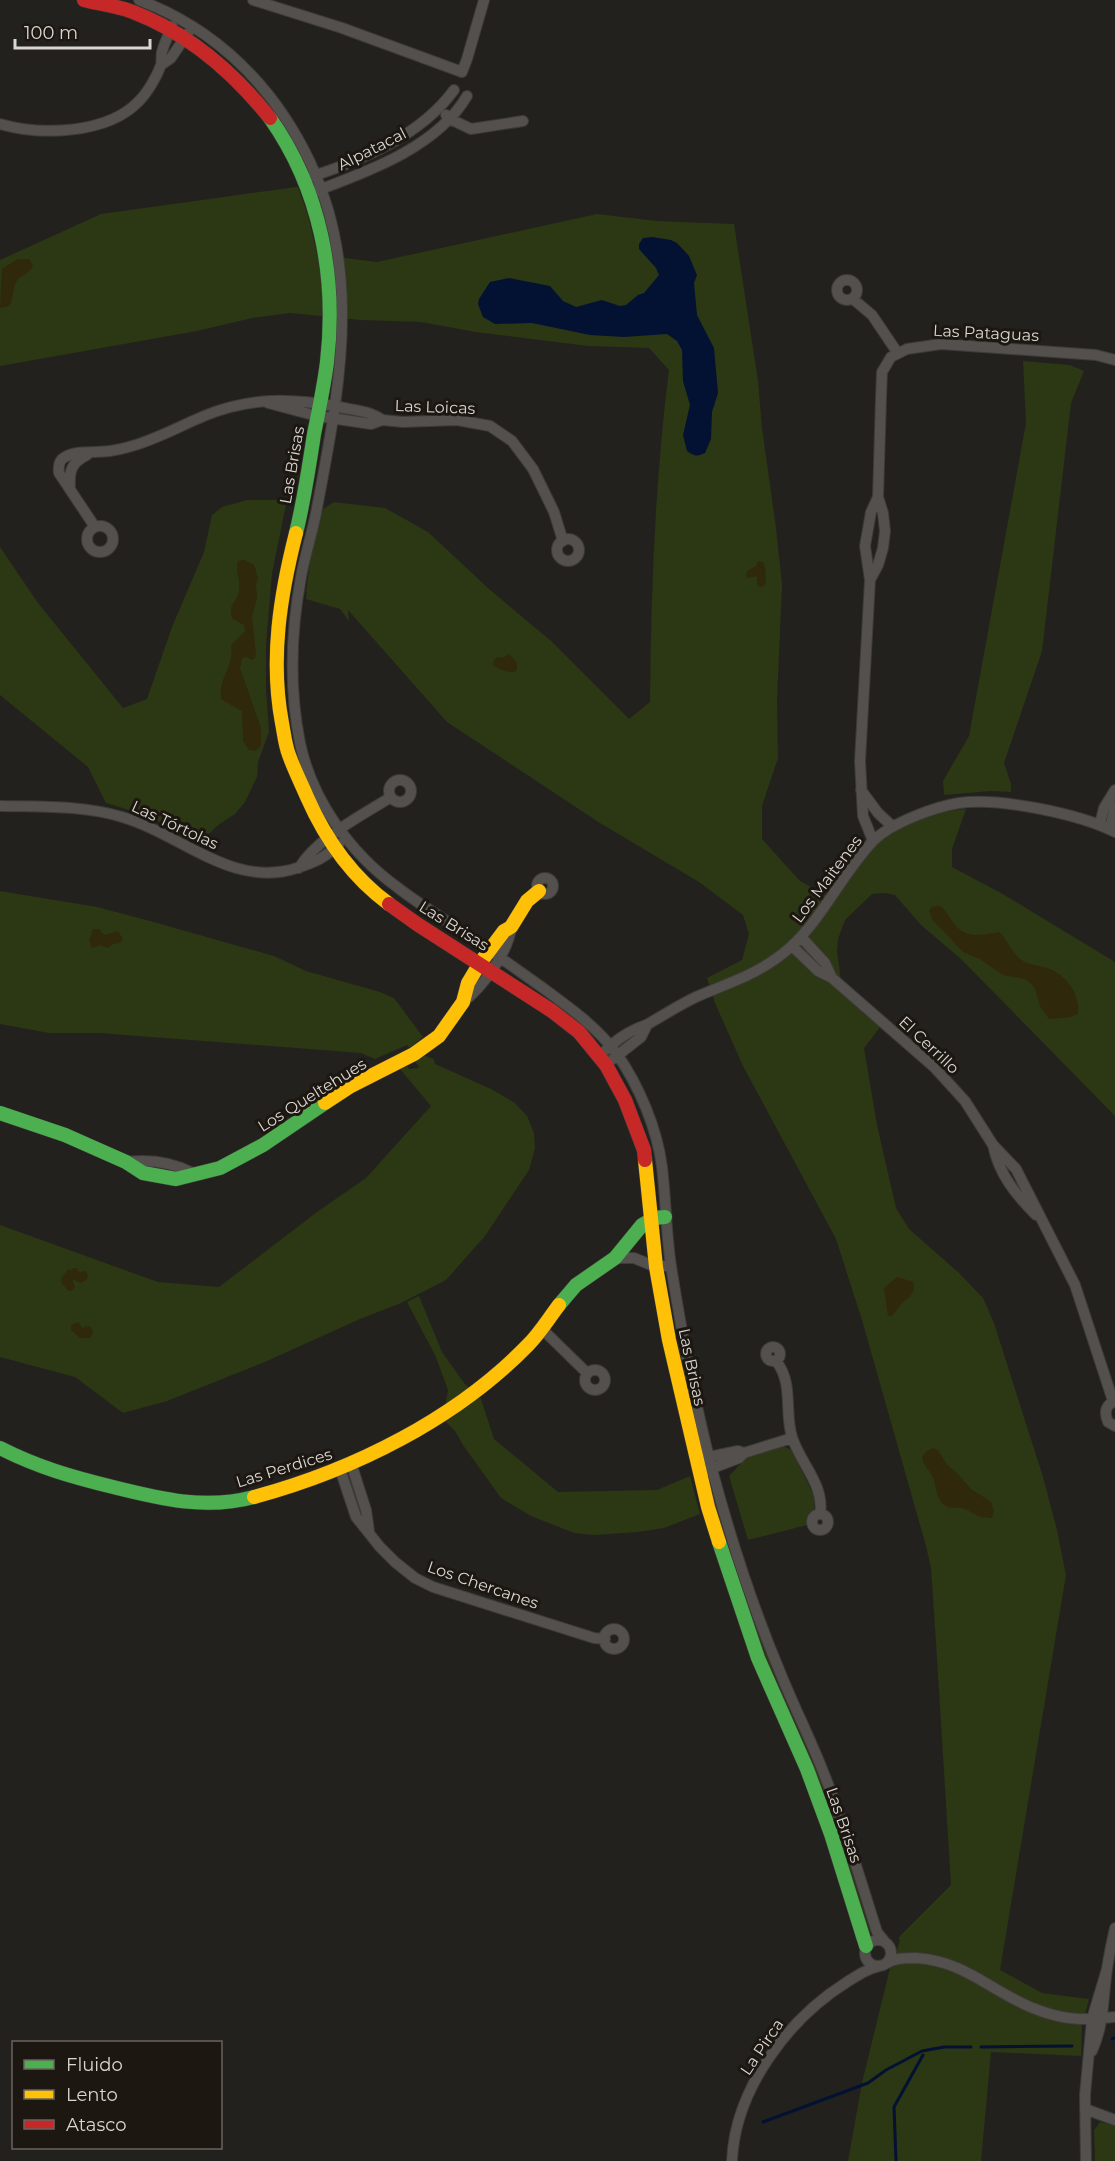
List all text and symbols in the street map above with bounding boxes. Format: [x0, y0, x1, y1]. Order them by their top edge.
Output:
scale bar [15, 12, 150, 50]
text: 100 m [24, 22, 78, 44]
street label: Alpatacal [335, 124, 409, 174]
street label: Las Pataguas [933, 321, 1040, 345]
street label: Las Loicas [394, 396, 476, 418]
street label: Las Brisas [276, 424, 308, 505]
street label: Las Tórtolas [129, 797, 222, 853]
street label: Los Maitenes [788, 831, 866, 926]
street label: Las Brisas [416, 897, 493, 955]
street label: El Cerrillo [895, 1012, 963, 1078]
street label: Los Queltehues [254, 1054, 370, 1136]
street label: Las Brisas [675, 1327, 709, 1408]
street label: Las Perdices [234, 1444, 335, 1492]
street label: Los Chercanes [425, 1557, 541, 1613]
street label: Las Brisas [822, 1785, 866, 1865]
street label: La Pirca [736, 2015, 788, 2079]
legend [12, 2041, 222, 2149]
text: Fluido [66, 2054, 123, 2076]
text: Lento [66, 2084, 118, 2106]
text: Atasco [66, 2114, 126, 2136]

